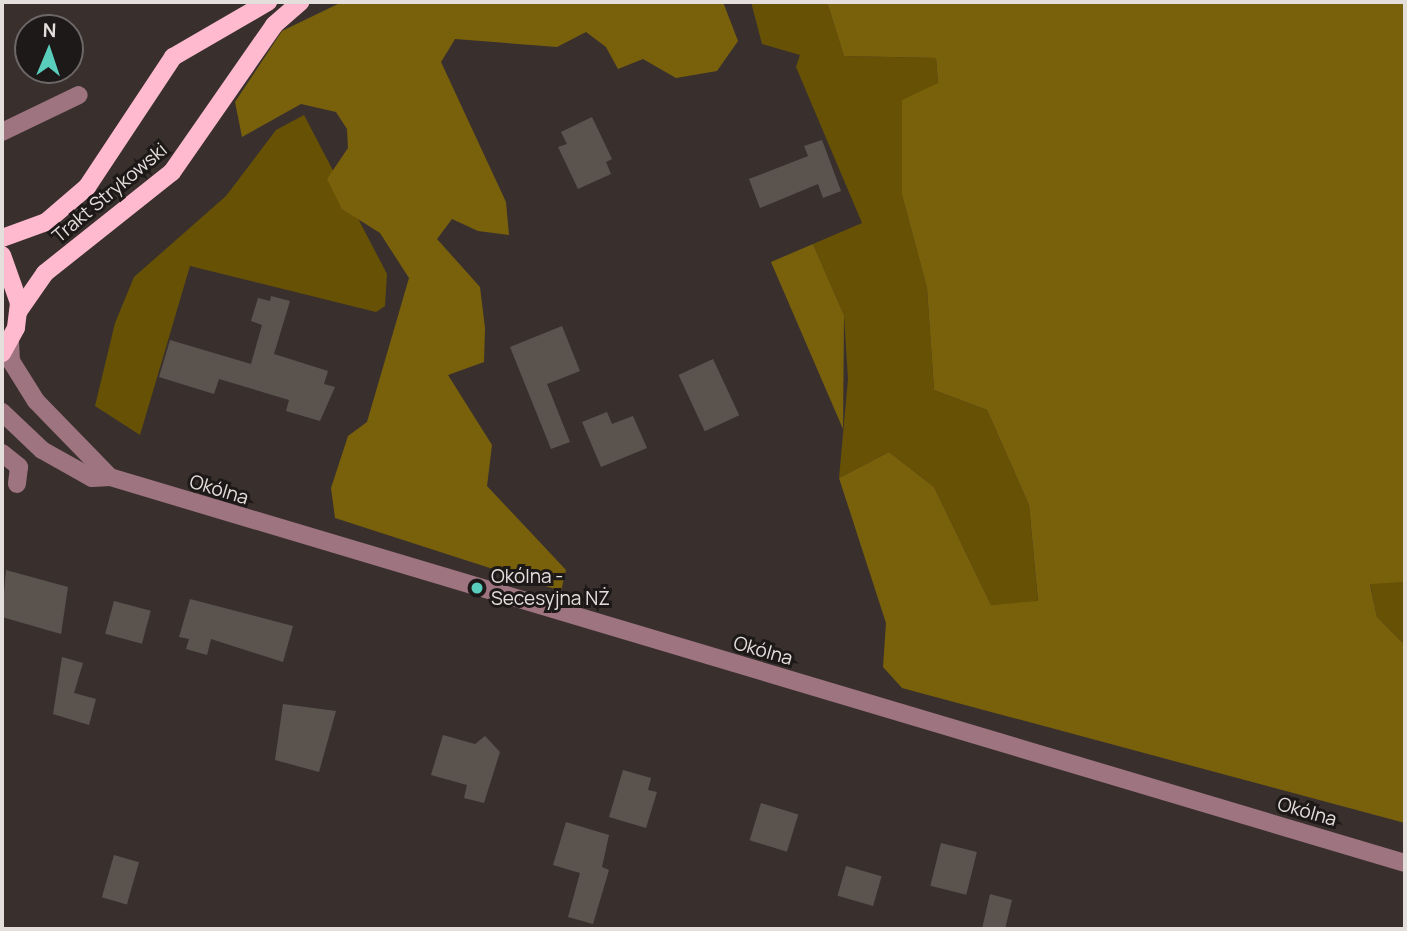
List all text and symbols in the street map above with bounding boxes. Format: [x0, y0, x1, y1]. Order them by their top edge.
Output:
north arrow [14, 14, 84, 84]
text: N [42, 17, 57, 43]
street label: Trakt Strykowski [48, 138, 172, 248]
street label: Okólna [187, 470, 251, 510]
place label: Okólna - Secesyjna NŻ [491, 566, 610, 610]
marker: Okólna - Secesyjna NŻ [469, 580, 485, 596]
street label: Okólna [731, 632, 795, 670]
street label: Okólna [1275, 793, 1339, 831]

